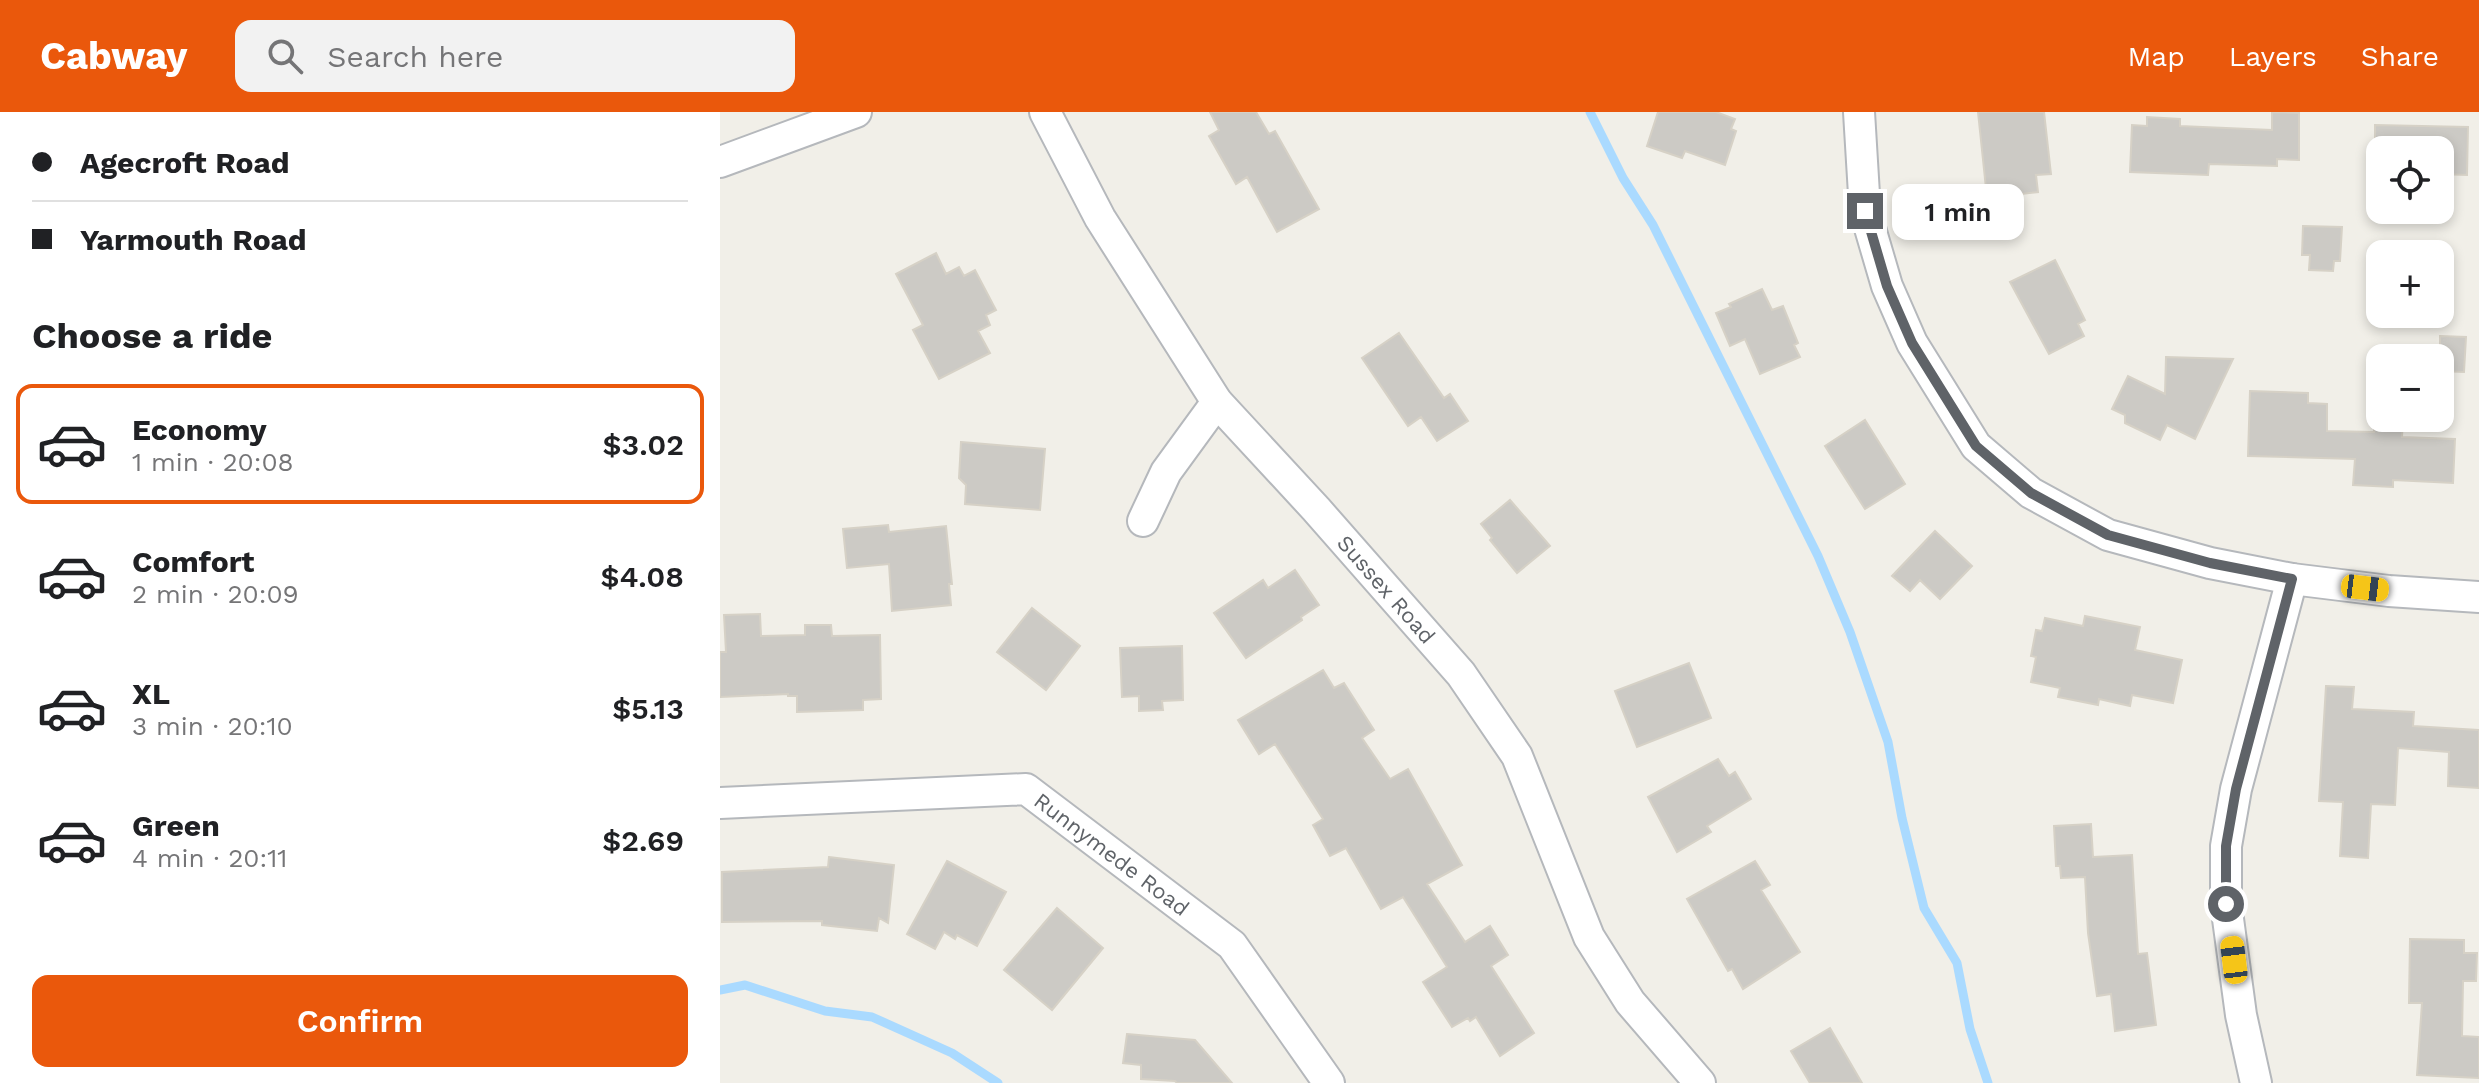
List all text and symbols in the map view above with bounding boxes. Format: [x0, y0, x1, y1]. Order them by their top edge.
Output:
search box [235, 20, 795, 92]
text: Cabway [40, 34, 187, 78]
icon: search [263, 34, 307, 78]
text: Search here [327, 39, 503, 74]
text: Map [2128, 40, 2185, 73]
text: Layers [2229, 40, 2317, 73]
text: Share [2361, 40, 2439, 73]
map controls [2366, 136, 2454, 432]
button: locate [2366, 136, 2454, 224]
text: Agecroft Road [80, 145, 290, 180]
callout: 1 min [1893, 183, 2025, 239]
route end [1847, 193, 1883, 229]
text: 1 min [1925, 197, 1991, 227]
text: Yarmouth Road [80, 222, 307, 257]
button: + [2366, 240, 2454, 328]
text: Choose a ride [32, 315, 272, 357]
button: − [2366, 344, 2454, 432]
icon: car [36, 408, 108, 480]
text: Economy [132, 412, 267, 447]
text: $3.02 [603, 427, 684, 462]
text: 1 min · 20:08 [132, 447, 294, 477]
street label: Sussex Road [1332, 530, 1440, 649]
icon: car [36, 540, 108, 612]
text: Comfort [132, 544, 254, 579]
text: $4.08 [600, 559, 684, 594]
car [2340, 573, 2390, 603]
text: 2 min · 20:09 [132, 579, 299, 609]
icon: car [36, 672, 108, 744]
text: XL [132, 676, 170, 711]
text: $5.13 [612, 691, 684, 726]
text: 3 min · 20:10 [132, 711, 293, 741]
street label: Runnymede Road [1029, 788, 1194, 921]
icon: car [36, 804, 108, 876]
text: Green [132, 808, 220, 843]
text: $2.69 [602, 823, 684, 858]
text: 4 min · 20:11 [132, 843, 287, 873]
route start [2208, 886, 2244, 922]
car [2219, 935, 2249, 985]
button: Confirm [32, 975, 688, 1067]

